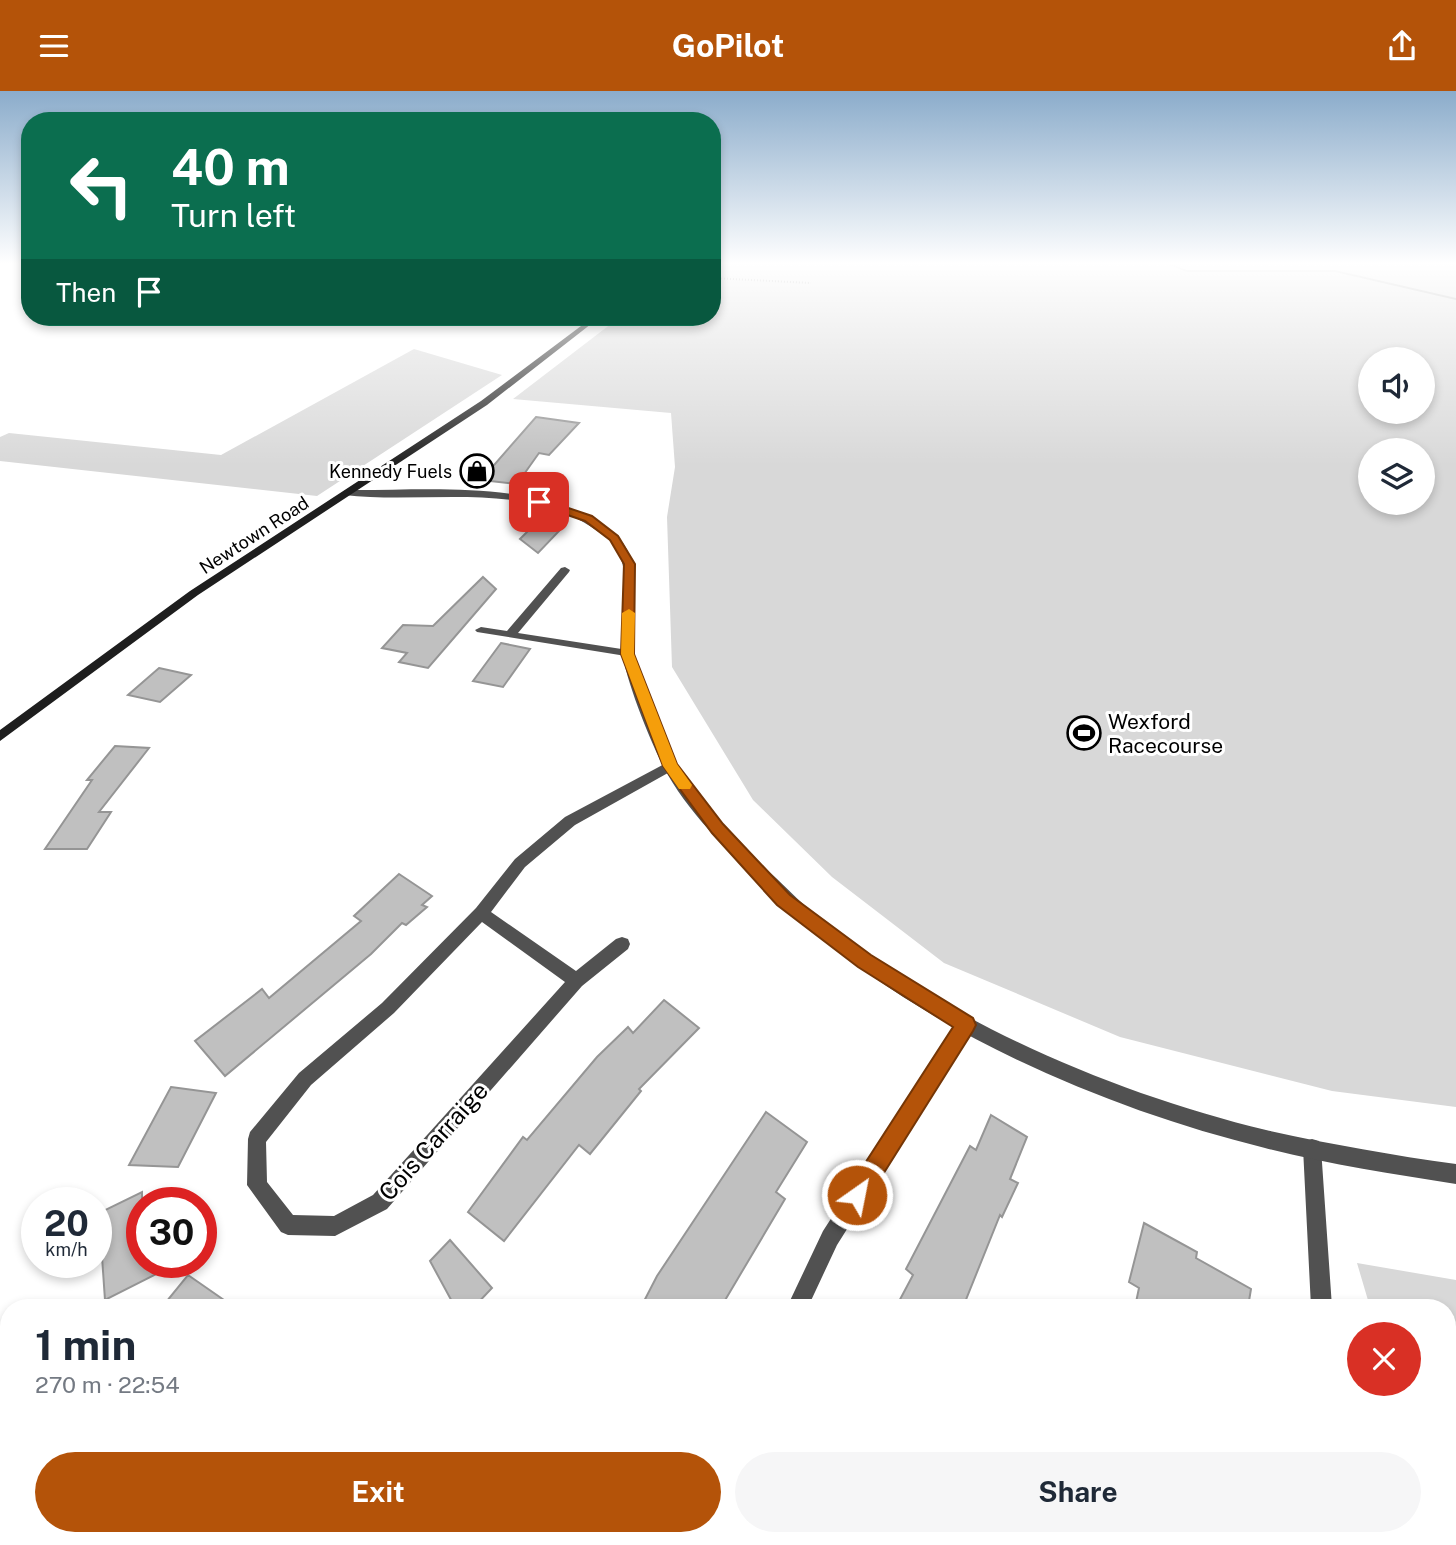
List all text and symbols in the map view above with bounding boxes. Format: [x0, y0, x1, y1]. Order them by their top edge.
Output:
icon: menu [35, 27, 73, 65]
text: GoPilot [672, 27, 784, 64]
icon: share [1383, 27, 1421, 65]
text: 40 m [171, 138, 290, 196]
icon: left [56, 140, 147, 231]
text: Turn left [171, 197, 296, 234]
icon: arrive [130, 273, 168, 311]
text: Then [56, 277, 116, 308]
map controls [1358, 347, 1435, 515]
button: sound [1358, 347, 1435, 424]
button: layers [1358, 438, 1435, 515]
shop icon: Kennedy Fuels [458, 452, 496, 490]
place label: Kennedy Fuels [329, 461, 452, 482]
pin [509, 472, 569, 532]
icon: arrive [520, 483, 558, 521]
street label: Newtown Road [196, 492, 312, 578]
place label: Wexford Racecourse [1108, 709, 1223, 758]
sports icon: Wexford Racecourse [1065, 714, 1103, 752]
street label: Cois Carraige [373, 1076, 493, 1206]
position arrow [820, 1158, 894, 1232]
speed limit sign: 30 [126, 1187, 217, 1278]
text: 20 [44, 1203, 89, 1244]
text: km/h [45, 1239, 88, 1260]
text: 1 min [35, 1320, 136, 1369]
button: close [1347, 1322, 1421, 1396]
text: 270 m · 22:54 [35, 1371, 180, 1398]
button: Exit [35, 1452, 721, 1532]
button: Share [735, 1452, 1421, 1532]

